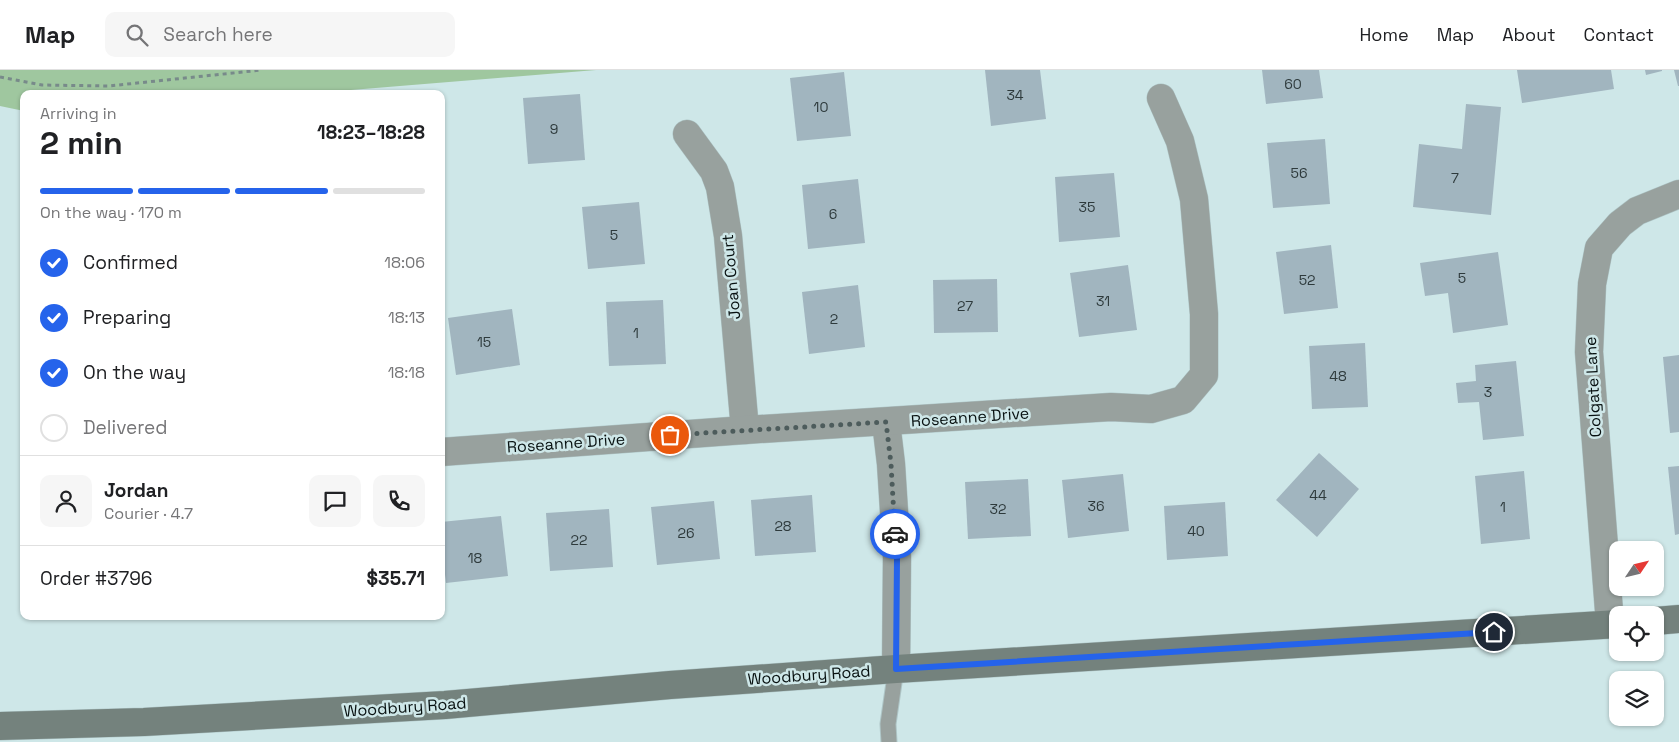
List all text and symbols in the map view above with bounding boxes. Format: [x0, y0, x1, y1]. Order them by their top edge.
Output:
search box [105, 12, 455, 57]
text: Map [25, 19, 75, 50]
icon: search [123, 21, 151, 49]
text: Search here [163, 22, 273, 47]
text: Home [1360, 23, 1409, 46]
text: Map [1437, 23, 1474, 46]
text: About [1502, 23, 1556, 46]
text: Contact [1584, 23, 1654, 46]
house number: 60 [1284, 75, 1302, 93]
house number: 34 [1006, 86, 1024, 104]
house number: 10 [814, 98, 828, 116]
text: Arriving in [40, 103, 117, 124]
text: 18:23–18:28 [317, 120, 425, 145]
house number: 9 [550, 120, 558, 138]
text: 2 min [40, 123, 123, 163]
house number: 56 [1291, 164, 1307, 182]
house number: 7 [1451, 169, 1459, 187]
house number: 35 [1079, 198, 1095, 216]
text: On the way · 170 m [40, 202, 182, 223]
house number: 6 [829, 205, 837, 223]
house number: 5 [610, 226, 618, 244]
street label: Joan Court [717, 234, 745, 320]
icon: check [40, 249, 68, 277]
text: Confirmed [83, 250, 178, 275]
text: 18:06 [384, 252, 425, 273]
house number: 5 [1458, 269, 1466, 287]
house number: 52 [1299, 271, 1315, 289]
house number: 31 [1096, 292, 1110, 310]
house number: 27 [957, 297, 973, 315]
icon: check [40, 304, 68, 332]
text: Preparing [83, 305, 171, 330]
text: 18:13 [388, 307, 425, 328]
house number: 2 [830, 310, 838, 328]
house number: 1 [633, 324, 639, 342]
house number: 15 [477, 333, 491, 351]
street label: Colgate Lane [1580, 336, 1606, 438]
icon: check [40, 359, 68, 387]
text: On the way [83, 360, 186, 385]
text: 18:18 [388, 362, 425, 383]
house number: 48 [1329, 367, 1347, 385]
house number: 3 [1484, 383, 1492, 401]
street label: Roseanne Drive [910, 402, 1030, 432]
pin [649, 414, 691, 456]
text: Delivered [83, 415, 168, 440]
icon: bag [656, 421, 684, 449]
street label: Roseanne Drive [506, 428, 626, 458]
button: person [40, 475, 92, 527]
button: chat [309, 475, 361, 527]
button: phone [373, 475, 425, 527]
text: Jordan [104, 478, 169, 503]
house number: 44 [1309, 486, 1327, 504]
house number: 36 [1087, 497, 1105, 515]
house number: 1 [1500, 498, 1506, 516]
house number: 32 [990, 500, 1006, 518]
text: Courier · 4.7 [104, 503, 193, 524]
courier [870, 509, 920, 559]
house number: 28 [774, 517, 792, 535]
icon: car [881, 520, 909, 548]
house number: 40 [1187, 522, 1205, 540]
house number: 26 [677, 524, 695, 542]
house number: 22 [571, 531, 587, 549]
north arrow [1609, 541, 1664, 596]
map controls [1609, 541, 1664, 726]
house number: 18 [468, 549, 483, 567]
text: Order #3796 [40, 566, 152, 591]
text: $35.71 [367, 566, 425, 591]
button: locate [1609, 606, 1664, 661]
pin [1473, 611, 1515, 653]
icon: home [1480, 618, 1508, 646]
street label: Woodbury Road [747, 660, 871, 690]
button: layers [1609, 671, 1664, 726]
street label: Woodbury Road [343, 692, 467, 722]

